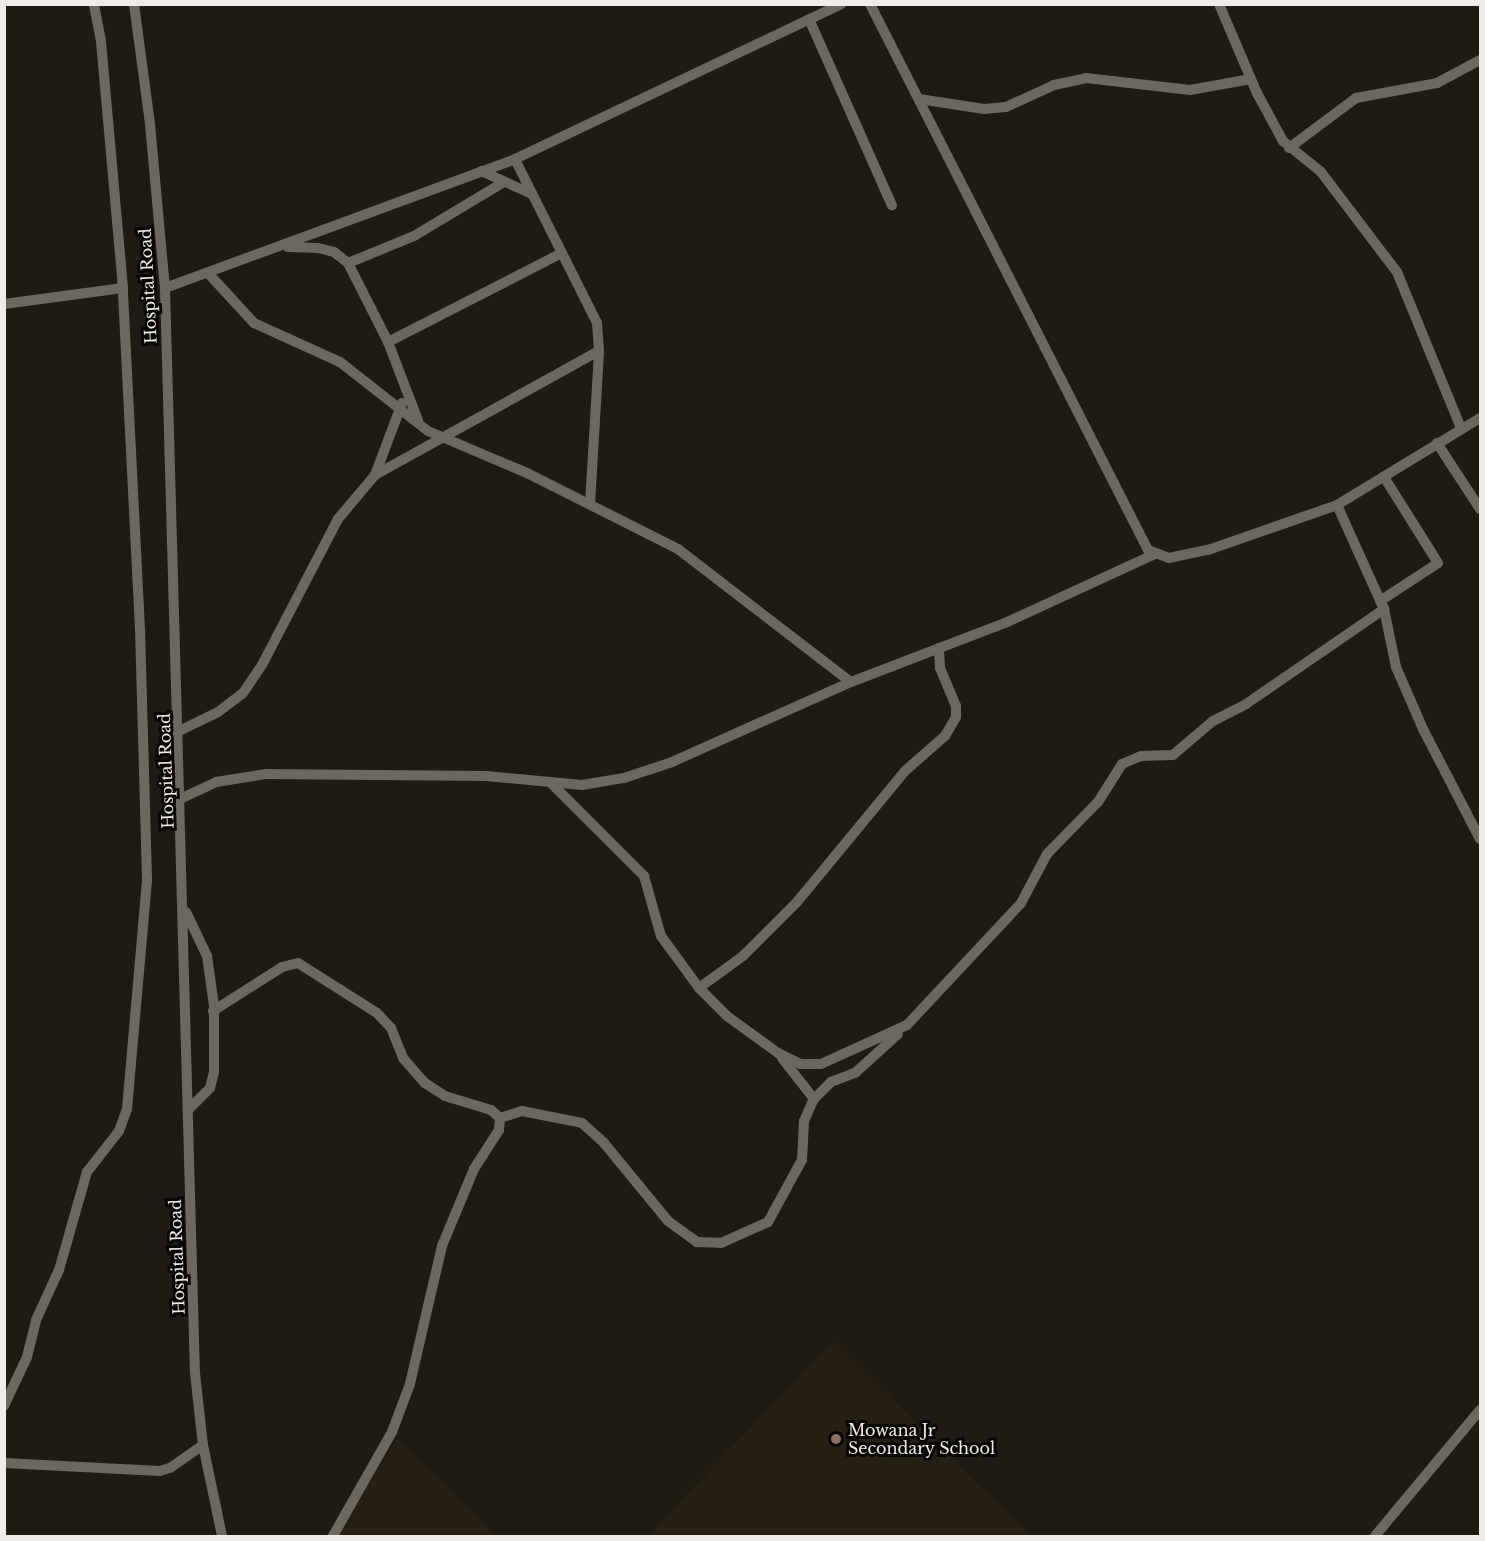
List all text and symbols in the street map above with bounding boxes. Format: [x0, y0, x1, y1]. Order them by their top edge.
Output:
street label: Hospital Road [135, 228, 161, 344]
street label: Hospital Road [154, 713, 178, 829]
street label: Hospital Road [165, 1199, 189, 1315]
place label: Mowana Jr Secondary School [848, 1420, 996, 1458]
marker: Mowana Jr Secondary School [829, 1432, 843, 1446]

